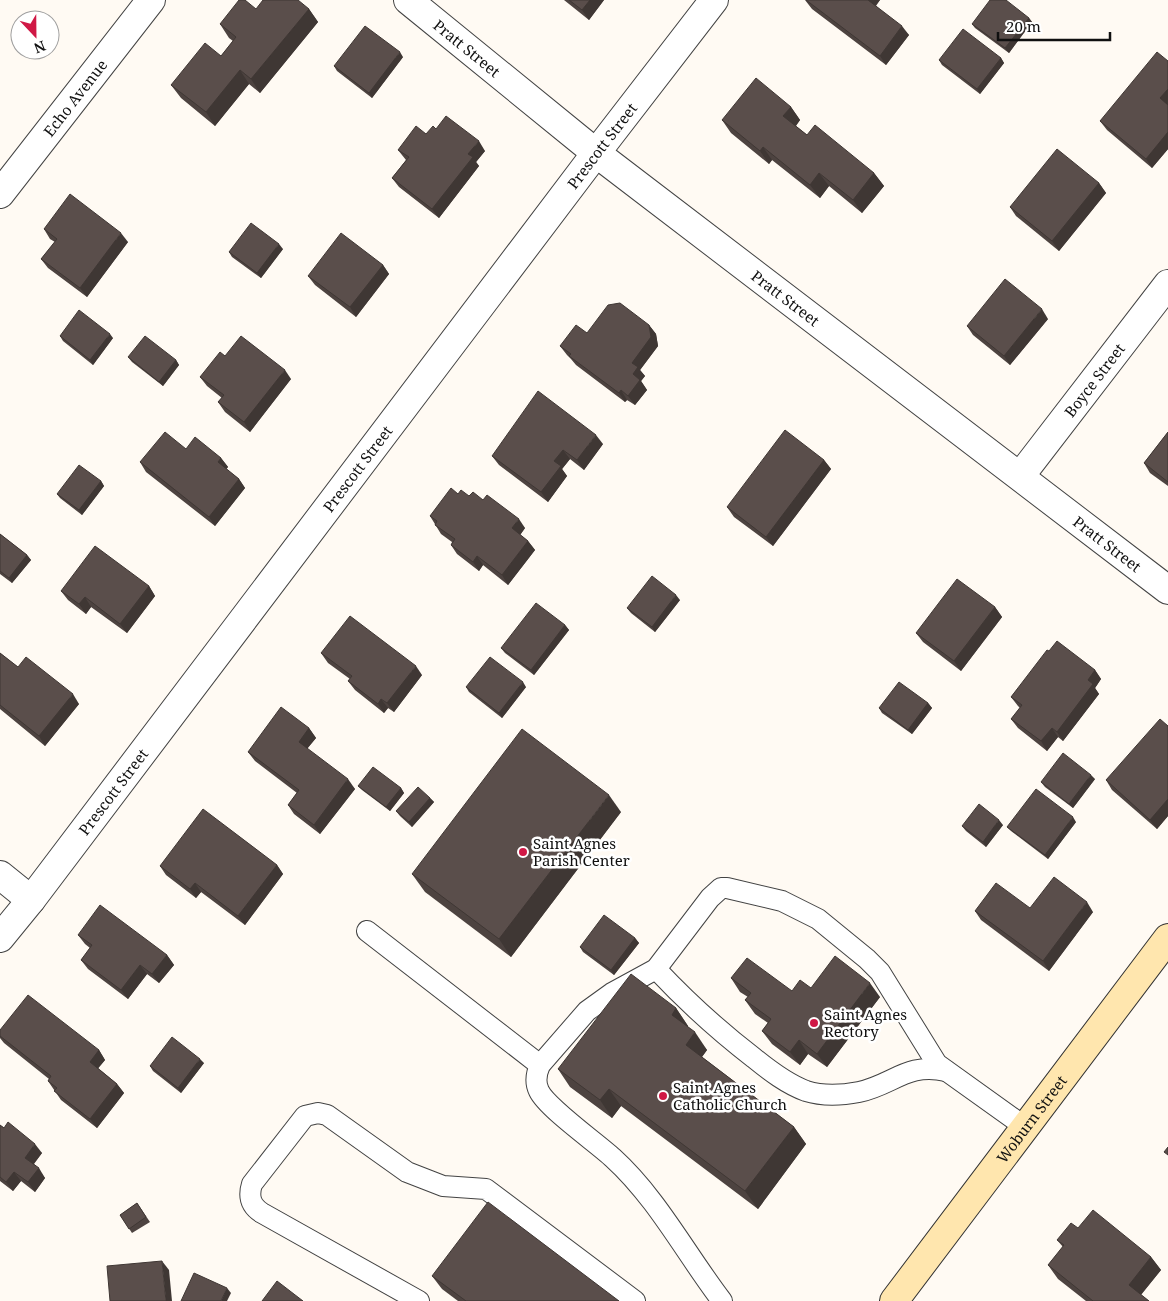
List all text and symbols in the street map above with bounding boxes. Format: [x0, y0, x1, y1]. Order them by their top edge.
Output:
north arrow [10, 10, 60, 60]
scale bar [998, 10, 1110, 42]
street label: Pratt Street [429, 15, 505, 81]
text: 20 m [1006, 16, 1041, 36]
text: N [31, 37, 49, 58]
street label: Echo Avenue [39, 55, 111, 140]
street label: Prescott Street [562, 99, 641, 193]
street label: Pratt Street [748, 265, 824, 330]
street label: Boyce Street [1059, 339, 1129, 421]
street label: Prescott Street [318, 421, 396, 516]
street label: Pratt Street [1069, 511, 1146, 576]
street label: Prescott Street [74, 744, 152, 839]
place label: Saint Agnes Parish Center [533, 833, 630, 870]
marker: Saint Agnes Parish Center [517, 846, 529, 858]
place label: Saint Agnes Rectory [824, 1004, 907, 1041]
marker: Saint Agnes Rectory [808, 1017, 820, 1029]
street label: Woburn Street [992, 1071, 1071, 1167]
place label: Saint Agnes Catholic Church [673, 1077, 788, 1114]
marker: Saint Agnes Catholic Church [657, 1090, 669, 1102]

